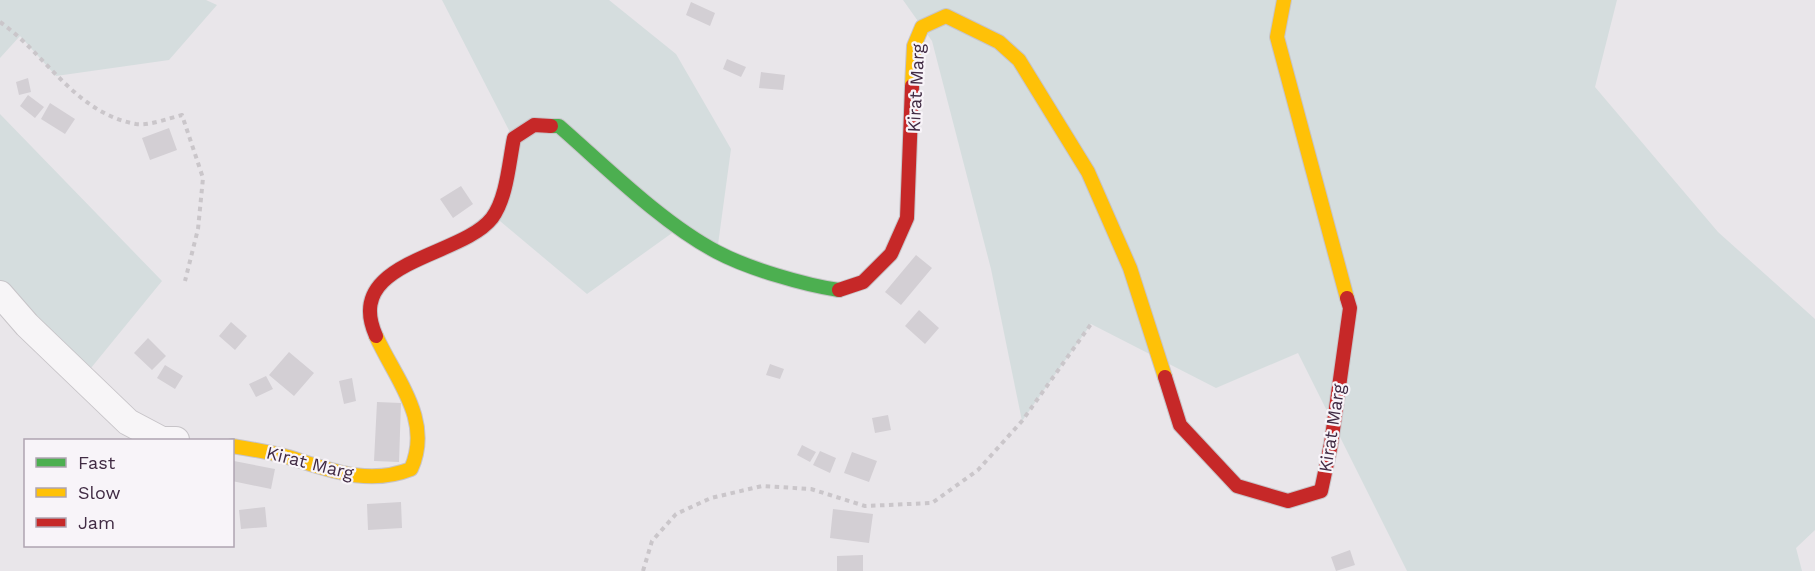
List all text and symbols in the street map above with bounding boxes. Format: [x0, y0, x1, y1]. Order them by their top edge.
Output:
street label: Kirat Marg [903, 43, 928, 133]
street label: Kirat Marg [1314, 382, 1349, 474]
legend [24, 439, 234, 547]
street label: Kirat Marg [264, 442, 356, 484]
text: Fast [78, 452, 116, 473]
text: Slow [78, 482, 121, 503]
text: Jam [78, 512, 115, 533]

